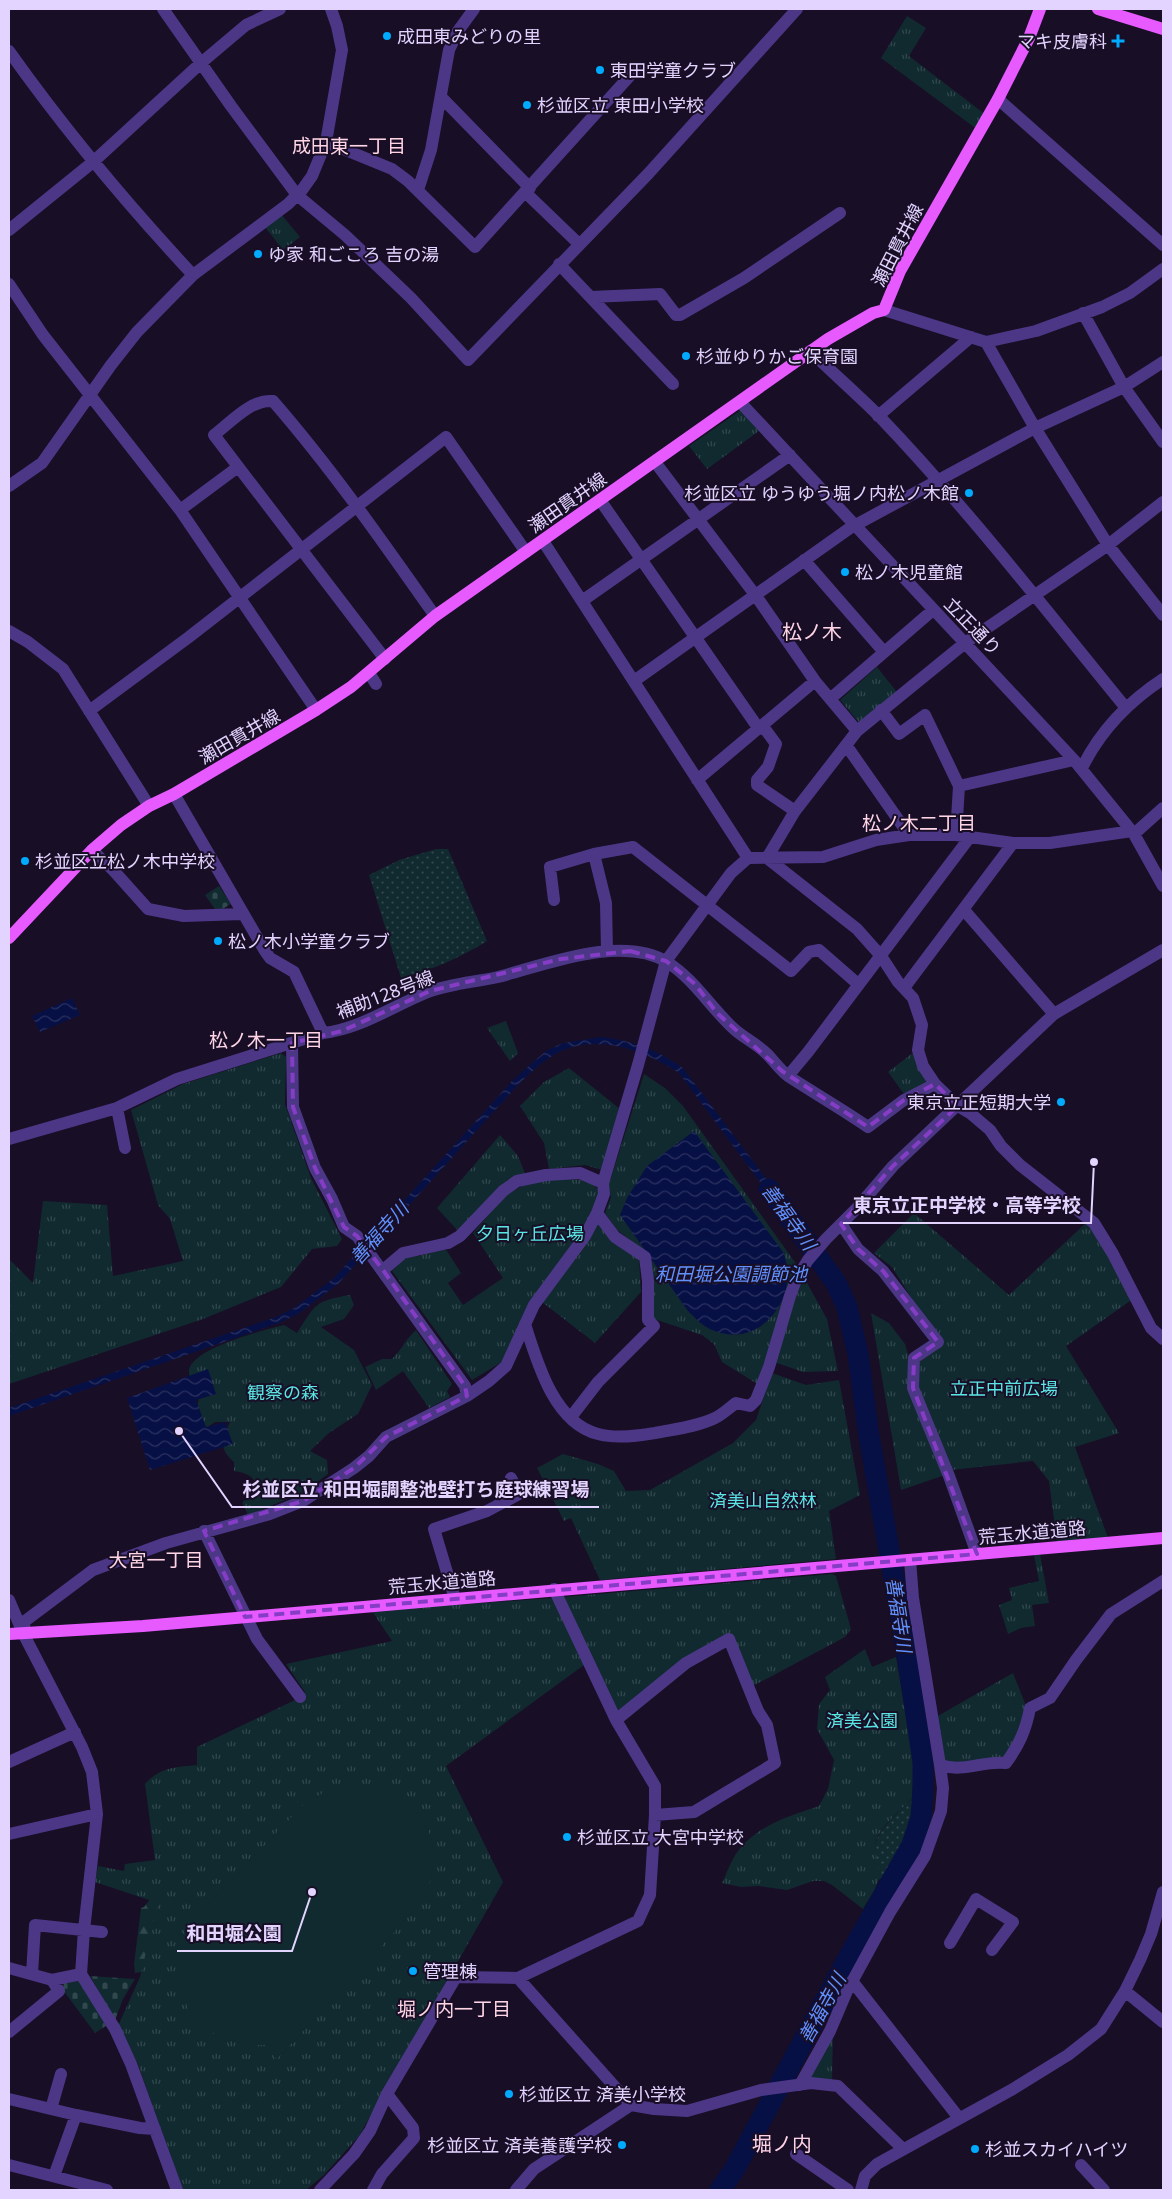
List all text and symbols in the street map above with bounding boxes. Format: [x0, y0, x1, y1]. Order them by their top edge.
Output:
place label: 成田東みどりの里 [397, 24, 541, 48]
place label: マキ皮膚科 [1017, 29, 1107, 53]
marker: 成田東みどりの里 [381, 30, 393, 42]
marker: マキ皮膚科 [1111, 34, 1125, 48]
place label: 東田学童クラブ [610, 58, 736, 82]
marker: 東田学童クラブ [594, 64, 606, 76]
place label: 杉並区立 東田小学校 [537, 93, 704, 117]
marker: 杉並区立 東田小学校 [521, 99, 533, 111]
district label: 成田東一丁目 [292, 133, 406, 159]
street label: 瀬田貫井線 [866, 199, 928, 291]
place label: ゆ家 和ごころ 吉の湯 [268, 242, 439, 266]
marker: ゆ家 和ごころ 吉の湯 [252, 248, 264, 260]
place label: 杉並ゆりかご保育園 [696, 344, 858, 368]
marker: 杉並ゆりかご保育園 [680, 350, 692, 362]
street label: 瀬田貫井線 [523, 466, 611, 538]
place label: 杉並区立 ゆうゆう堀ノ内松ノ木館 [684, 481, 959, 505]
marker: 杉並区立 ゆうゆう堀ノ内松ノ木館 [963, 487, 975, 499]
place label: 松ノ木児童館 [855, 560, 963, 584]
marker: 松ノ木児童館 [839, 566, 851, 578]
street label: 立正通り [939, 592, 1007, 660]
district label: 松ノ木 [782, 618, 842, 645]
street label: 瀬田貫井線 [194, 703, 284, 769]
district label: 松ノ木二丁目 [862, 810, 976, 836]
place label: 杉並区立松ノ木中学校 [35, 849, 215, 873]
marker: 杉並区立松ノ木中学校 [19, 855, 31, 867]
place label: 松ノ木小学童クラブ [228, 929, 390, 953]
marker: 松ノ木小学童クラブ [212, 935, 224, 947]
street label: 補助128号線 [333, 964, 437, 1024]
district label: 松ノ木一丁目 [209, 1027, 323, 1053]
place label: 東京立正短期大学 [907, 1090, 1051, 1114]
marker: 東京立正短期大学 [1055, 1096, 1067, 1108]
water label: 善福寺川 [756, 1179, 823, 1257]
callout: 東京立正中学校・高等学校 [843, 1189, 1091, 1223]
text: 東京立正中学校・高等学校 [853, 1192, 1081, 1218]
water label: 善福寺川 [344, 1195, 415, 1270]
park label: 夕日ヶ丘広場 [476, 1221, 584, 1245]
water label: 和田堀公園調節池 [655, 1261, 809, 1287]
park label: 立正中前広場 [950, 1376, 1058, 1400]
park label: 観察の森 [247, 1380, 319, 1404]
callout: 杉並区立 和田堀調整池壁打ち庭球練習場 [232, 1473, 599, 1507]
text: 杉並区立 和田堀調整池壁打ち庭球練習場 [243, 1476, 589, 1502]
park label: 済美山自然林 [709, 1488, 817, 1512]
street label: 荒玉水道道路 [977, 1515, 1087, 1549]
district label: 大宮一丁目 [108, 1547, 204, 1573]
street label: 荒玉水道道路 [387, 1565, 497, 1599]
water label: 善福寺川 [880, 1575, 918, 1657]
park label: 済美公園 [826, 1708, 898, 1732]
place label: 杉並区立 大宮中学校 [577, 1825, 744, 1849]
marker: 杉並区立 大宮中学校 [561, 1831, 573, 1843]
callout: 和田堀公園 [177, 1917, 292, 1951]
text: 和田堀公園 [186, 1920, 282, 1946]
place label: 管理棟 [423, 1959, 477, 1983]
marker: 管理棟 [407, 1965, 419, 1977]
water label: 善福寺川 [792, 1967, 853, 2048]
district label: 堀ノ内一丁目 [397, 1996, 511, 2022]
place label: 杉並区立 済美小学校 [519, 2082, 686, 2106]
marker: 杉並区立 済美小学校 [503, 2088, 515, 2100]
district label: 堀ノ内 [752, 2130, 812, 2157]
place label: 杉並区立 済美養護学校 [427, 2133, 612, 2157]
place label: 杉並スカイハイツ [985, 2137, 1128, 2161]
marker: 杉並区立 済美養護学校 [616, 2139, 628, 2151]
marker: 杉並スカイハイツ [969, 2143, 981, 2155]

